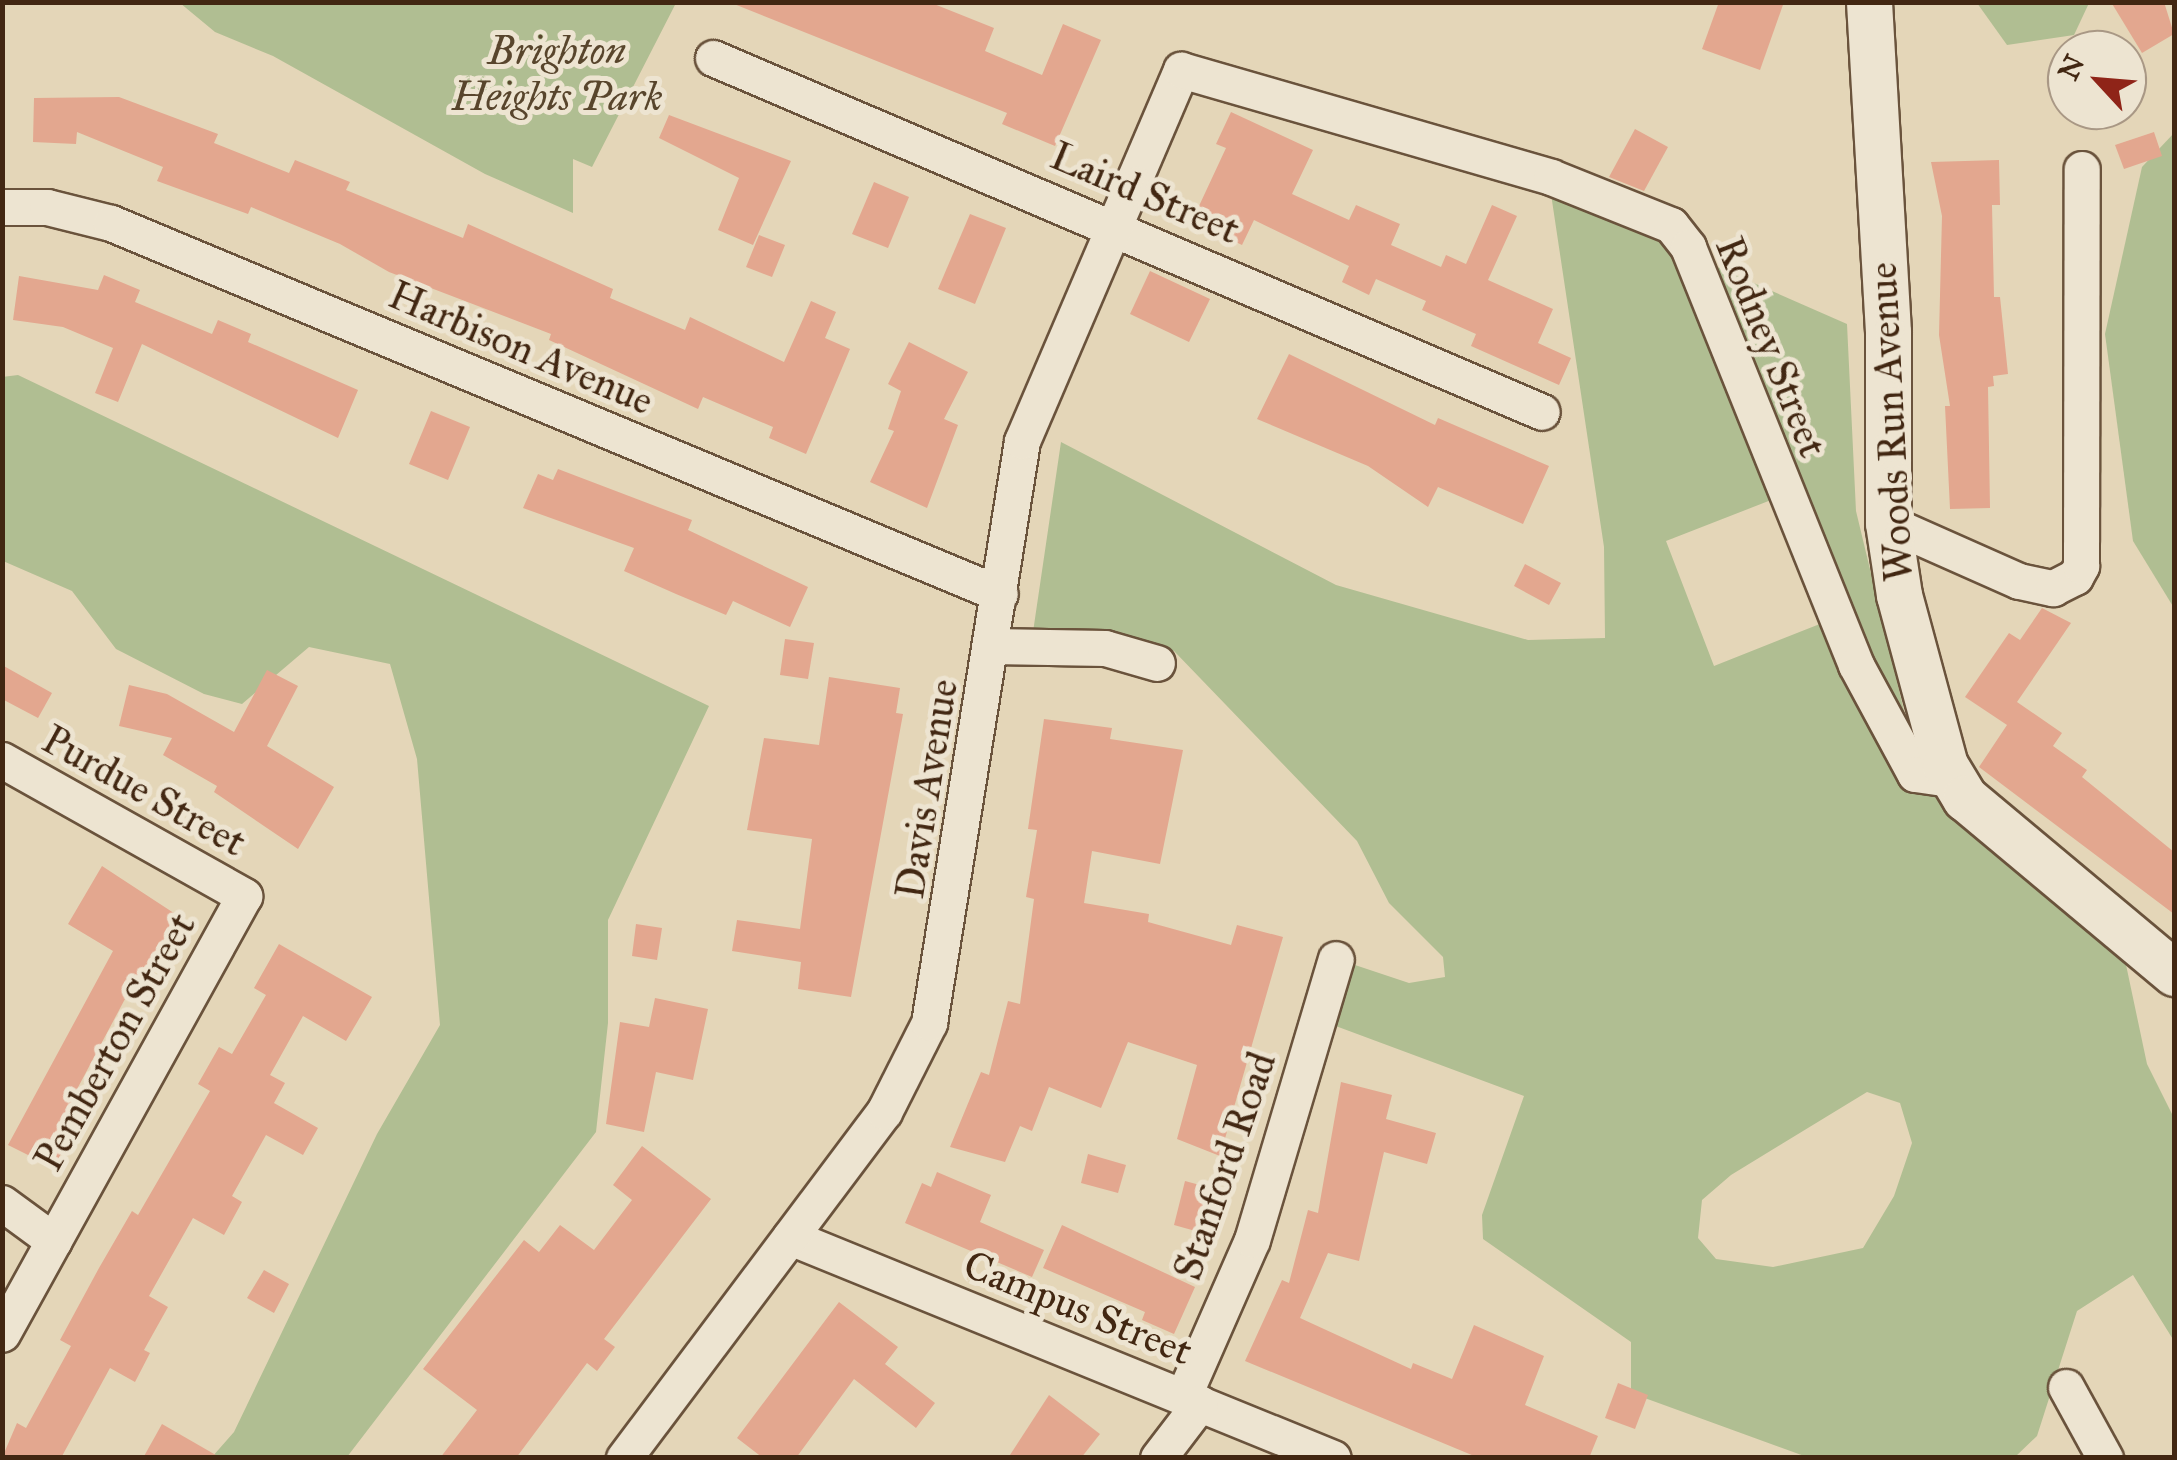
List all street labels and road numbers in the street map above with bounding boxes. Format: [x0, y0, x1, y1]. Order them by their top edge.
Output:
street label: Laird Street [1043, 132, 1247, 254]
street label: Rodney Street [1705, 230, 1837, 464]
street label: Woods Run Avenue [1859, 261, 1923, 583]
street label: Harbison Avenue [382, 271, 660, 425]
street label: Davis Avenue [886, 676, 968, 902]
street label: Purdue Street [34, 715, 254, 867]
street label: Pemberton Street [24, 905, 206, 1179]
street label: Stanford Road [1164, 1046, 1286, 1286]
street label: Campus Street [957, 1240, 1199, 1376]

